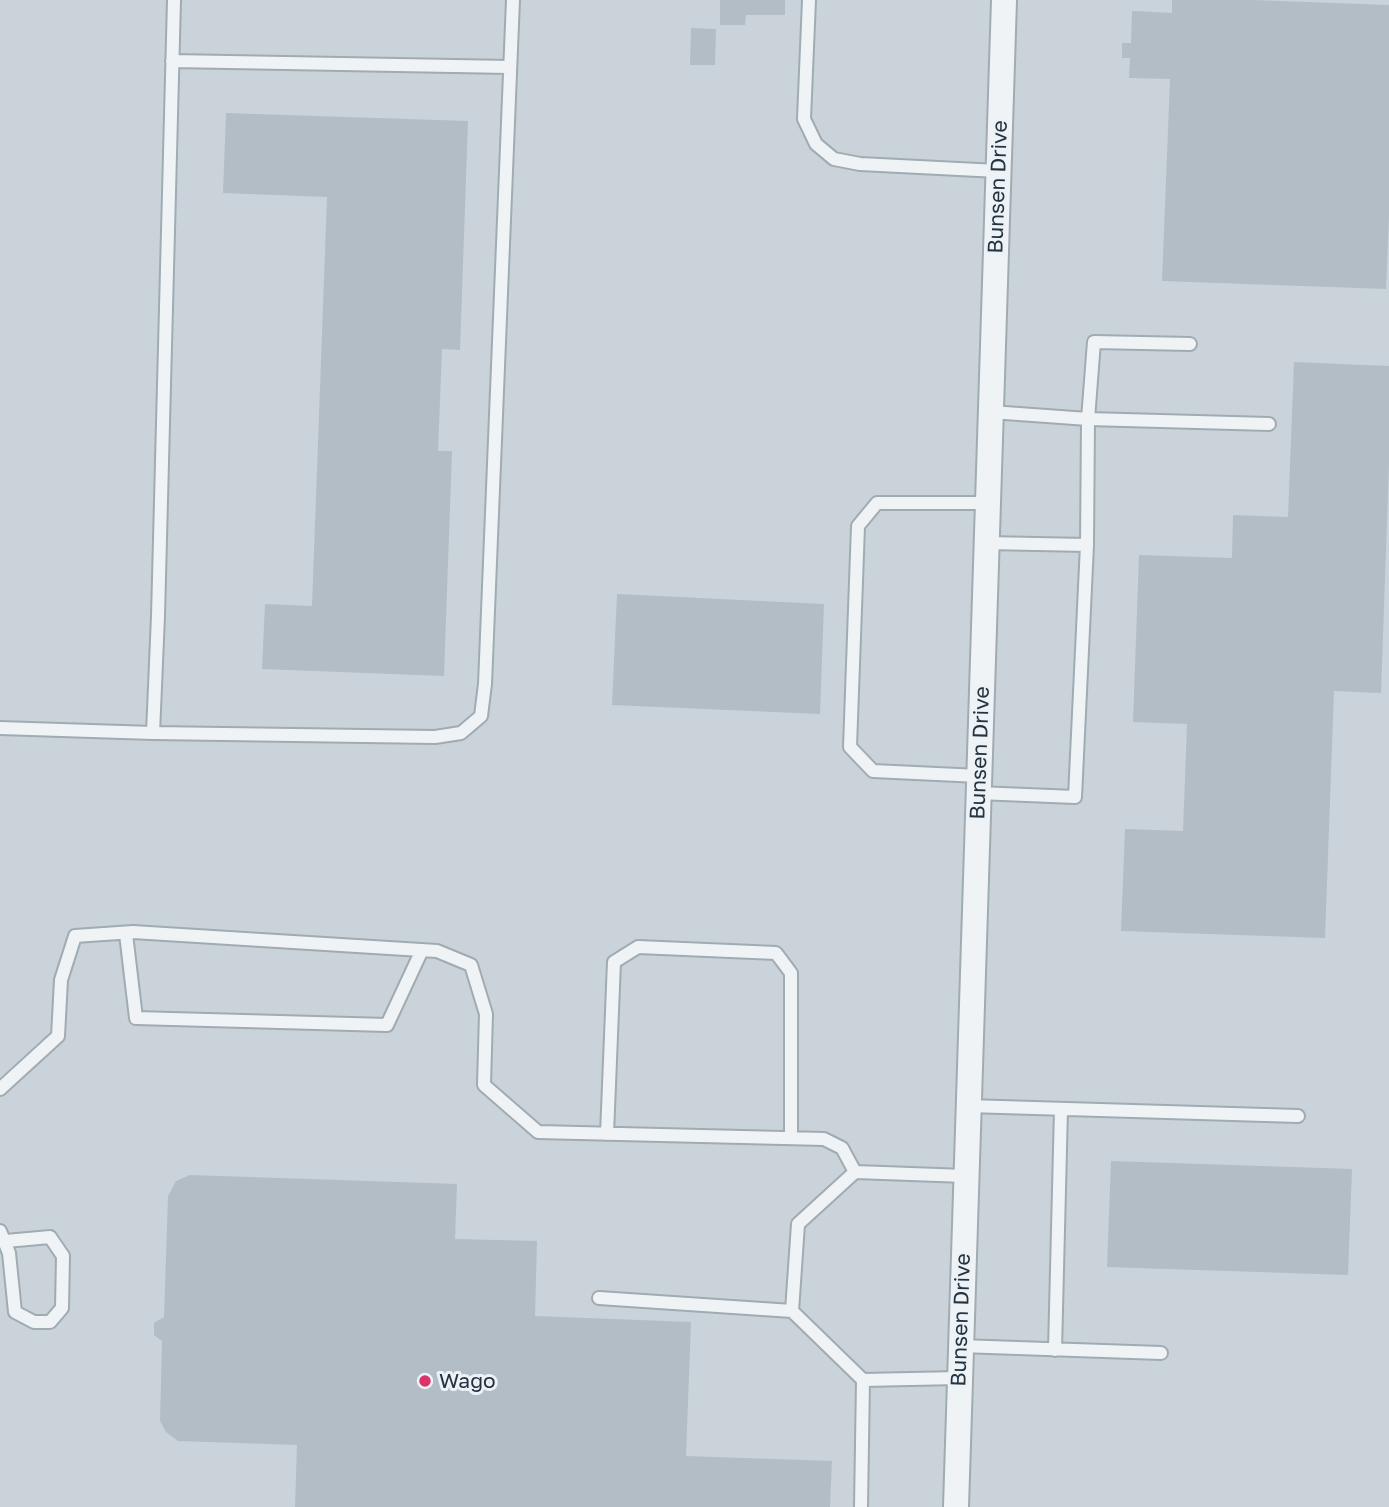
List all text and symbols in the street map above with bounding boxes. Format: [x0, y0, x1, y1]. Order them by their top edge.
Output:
street label: Bunsen Drive [983, 120, 1013, 254]
street label: Bunsen Drive [965, 686, 995, 820]
street label: Bunsen Drive [946, 1253, 976, 1387]
place label: Wago [439, 1368, 496, 1394]
marker: Wago [417, 1373, 433, 1389]

